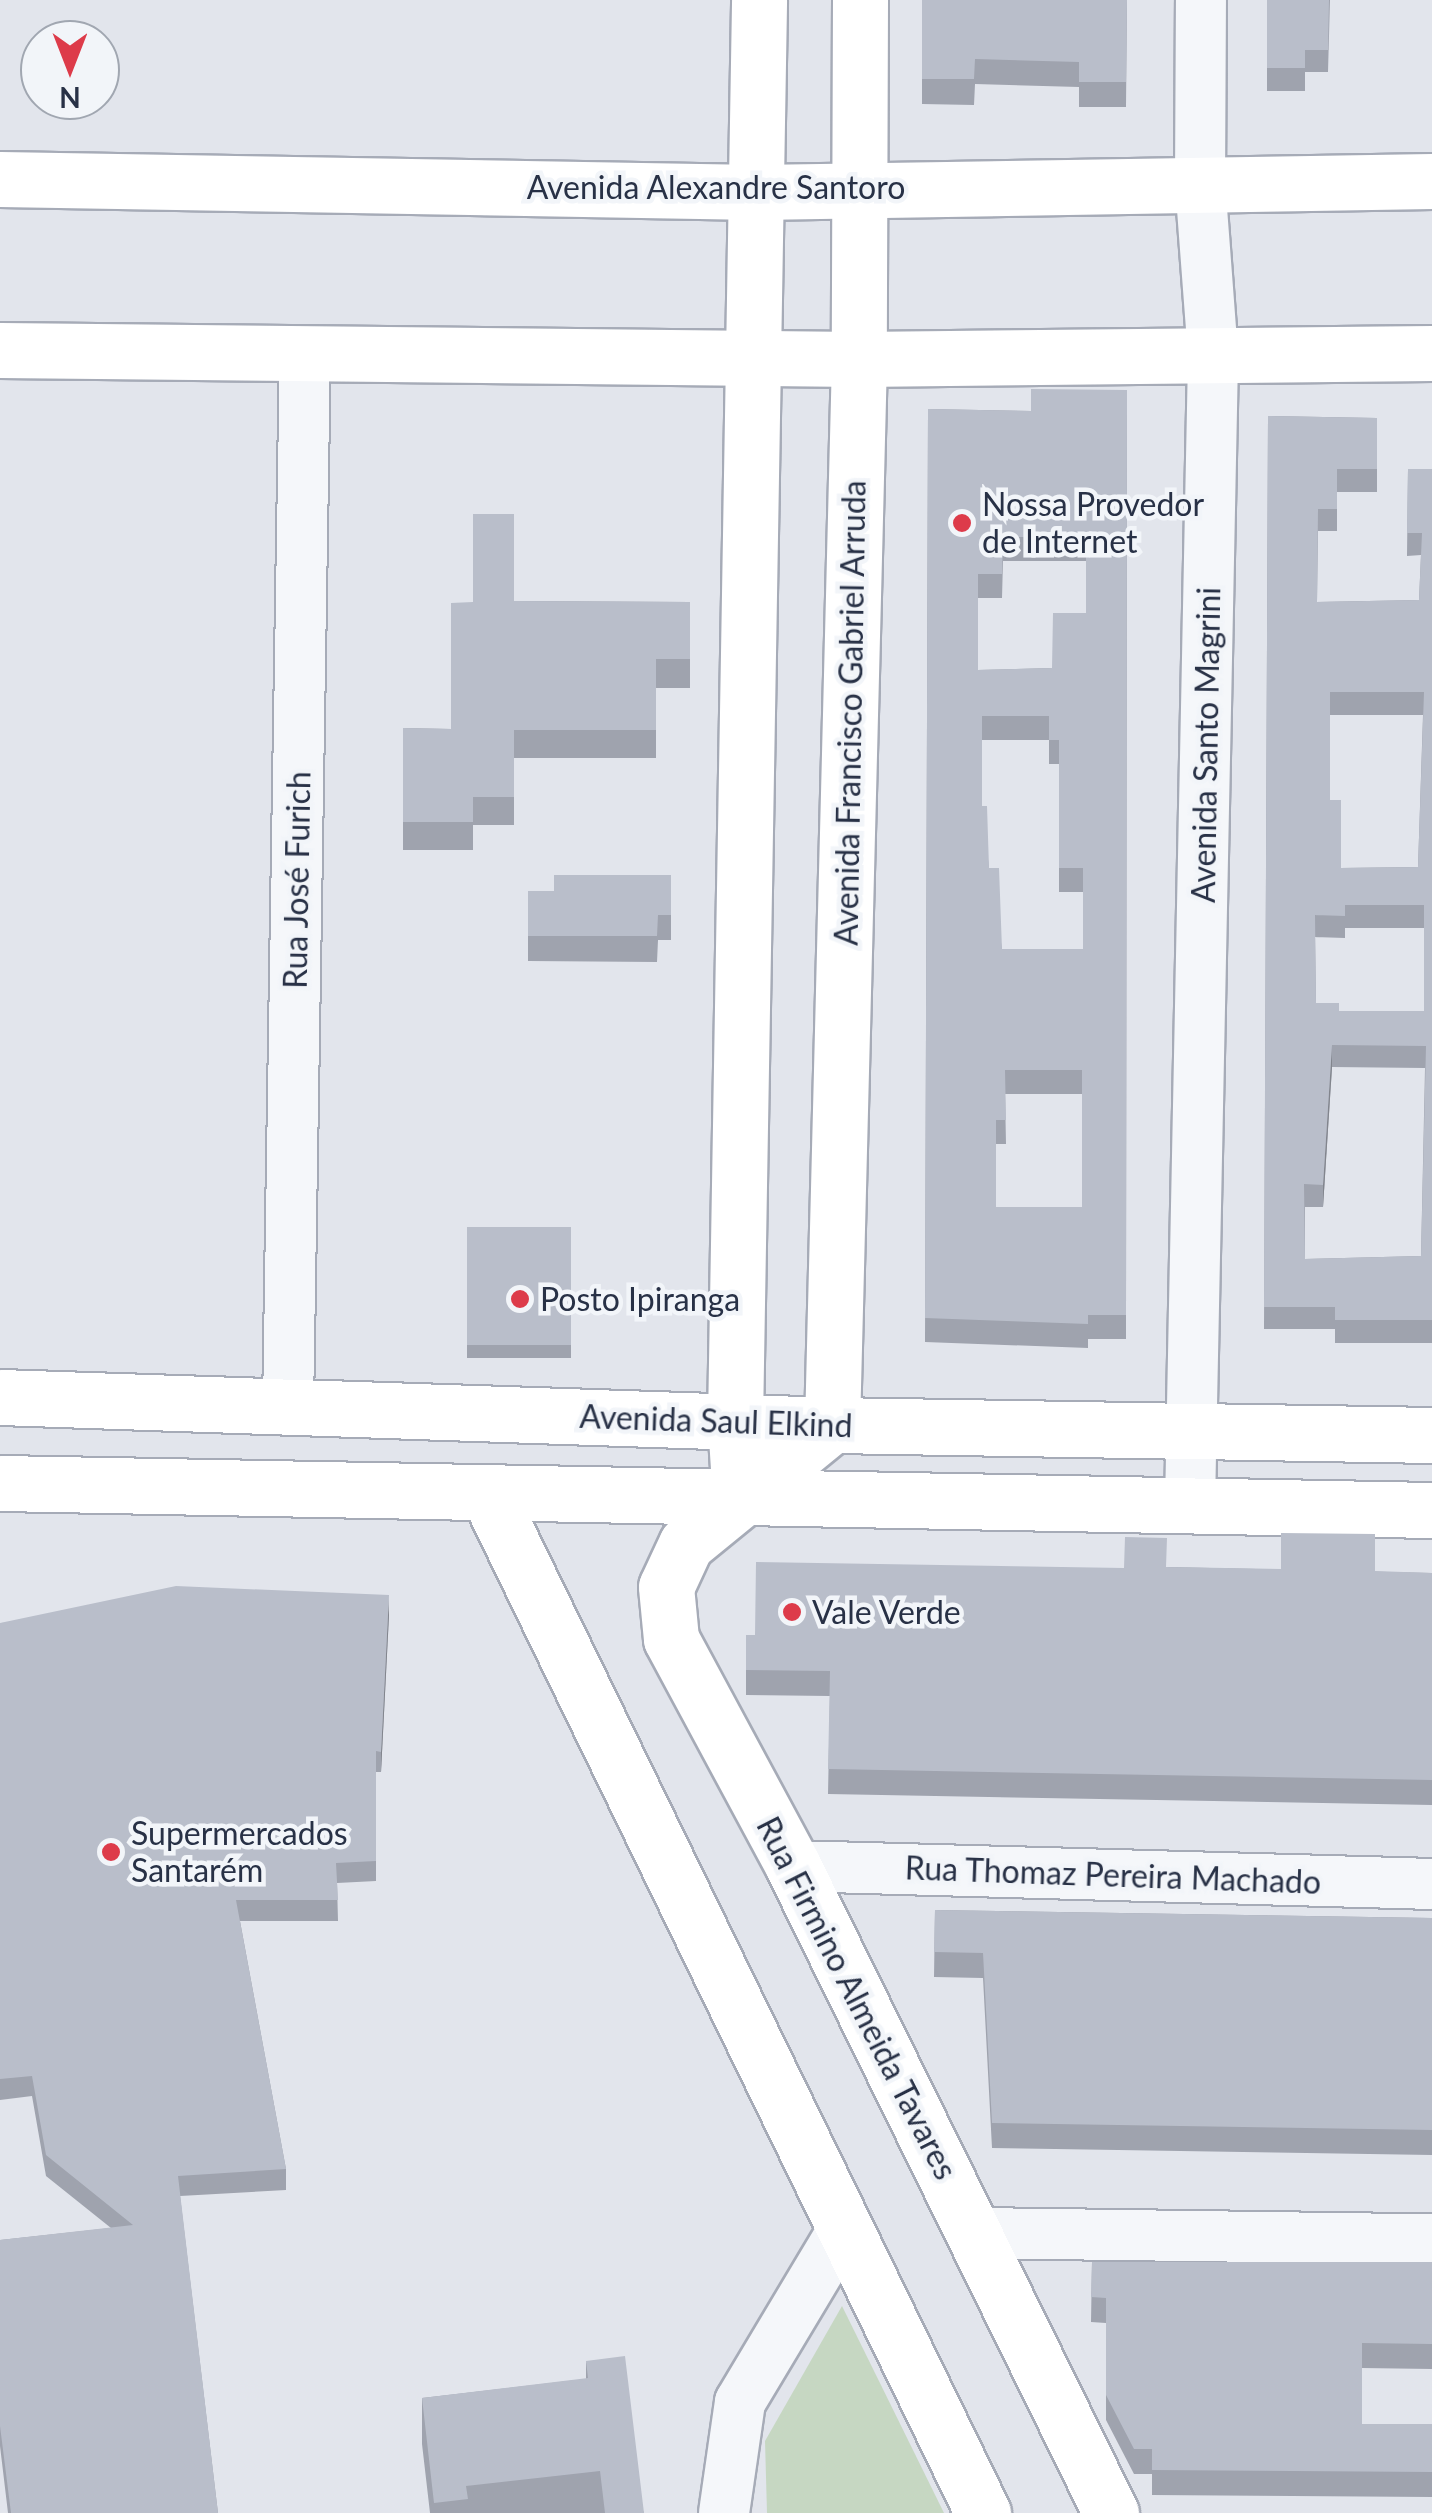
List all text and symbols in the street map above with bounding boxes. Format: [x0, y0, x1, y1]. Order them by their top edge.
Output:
north arrow [20, 20, 120, 120]
text: N [59, 81, 81, 115]
street label: Avenida Alexandre Santoro [526, 168, 906, 206]
street label: Avenida Francisco Gabriel Arruda [827, 479, 873, 947]
place label: Nossa Provedor de Internet [982, 486, 1204, 561]
marker: Nossa Provedor de Internet [951, 512, 973, 534]
street label: Avenida Santo Magrini [1184, 587, 1228, 903]
street label: Rua José Furich [276, 770, 318, 990]
place label: Posto Ipiranga [540, 1280, 740, 1318]
marker: Posto Ipiranga [509, 1288, 531, 1310]
street label: Avenida Saul Elkind [579, 1397, 853, 1445]
place label: Vale Verde [812, 1593, 962, 1631]
marker: Vale Verde [781, 1601, 803, 1623]
street label: Rua Firmino Almeida Tavares [748, 1809, 966, 2187]
place label: Supermercados Santarém [131, 1815, 348, 1890]
marker: Supermercados Santarém [100, 1841, 122, 1863]
street label: Rua Thomaz Pereira Machado [904, 1849, 1322, 1901]

